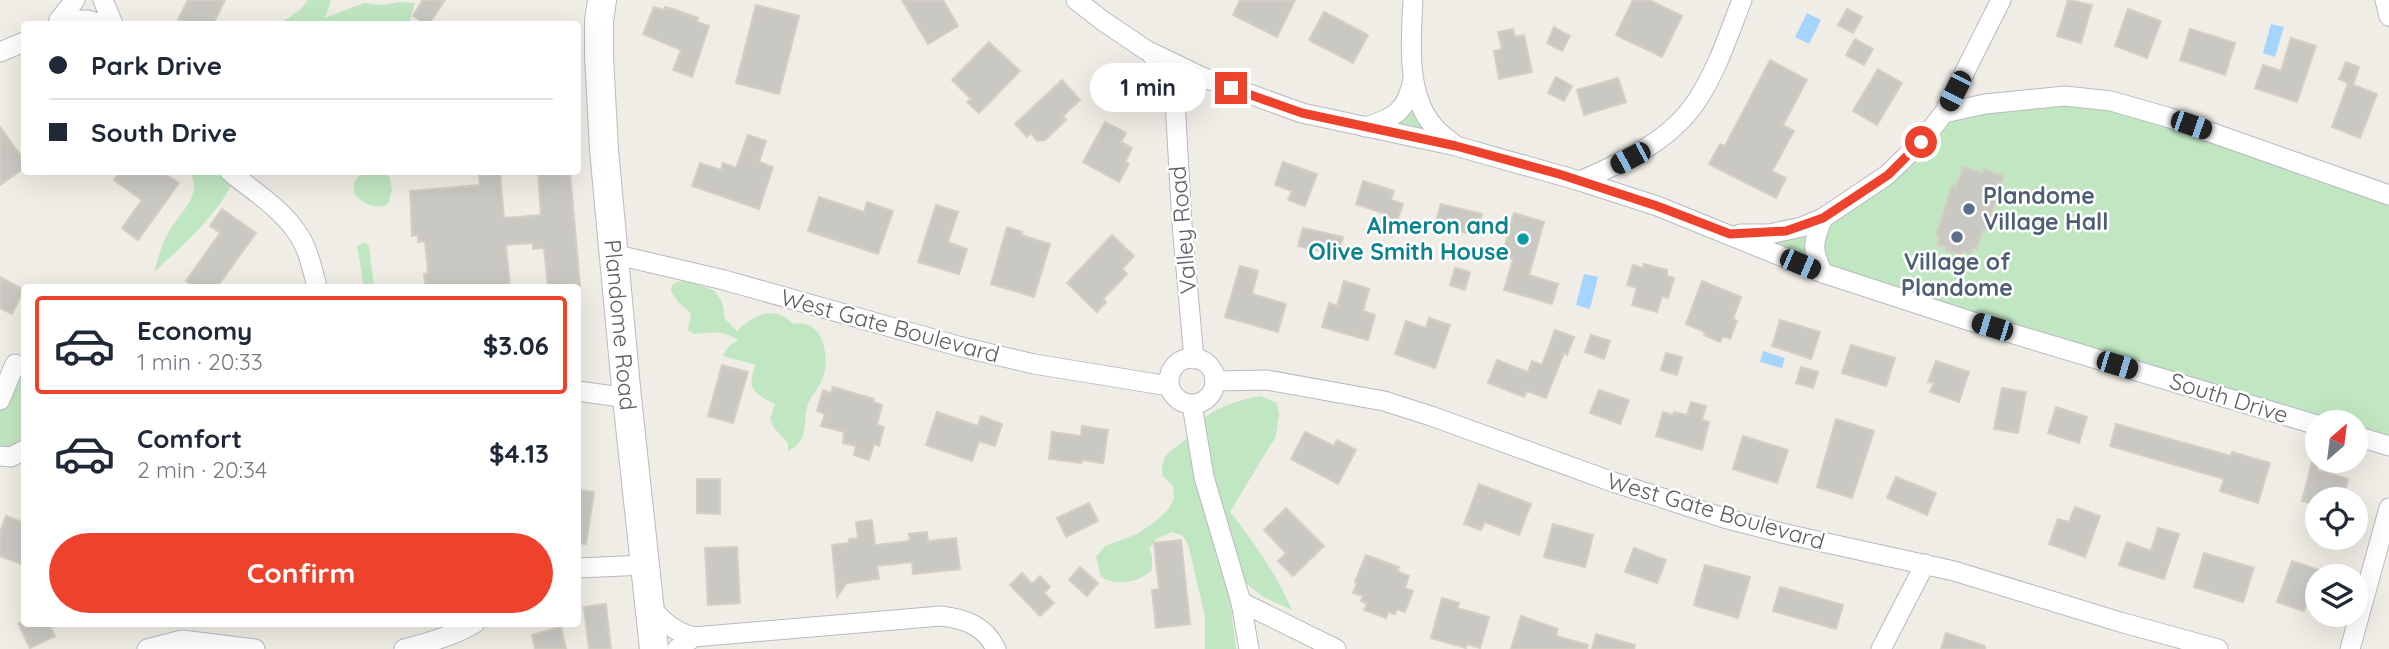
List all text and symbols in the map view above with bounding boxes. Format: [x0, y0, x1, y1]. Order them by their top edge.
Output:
text: Park Drive [91, 49, 222, 82]
callout: 1 min [1091, 64, 1206, 112]
car [1937, 68, 1974, 114]
route end [1215, 72, 1247, 104]
text: 1 min [1120, 73, 1176, 102]
car [2168, 108, 2215, 142]
text: South Drive [91, 116, 237, 149]
route start [1905, 126, 1937, 158]
car [1607, 139, 1654, 177]
street label: Valley Road [1162, 165, 1203, 295]
place label: Plandome Village Hall [1983, 181, 2109, 236]
marker: Plandome Village Hall [1961, 201, 1977, 217]
place label: Almeron and Olive Smith House [1308, 211, 1509, 266]
marker: Village of Plandome [1949, 229, 1965, 245]
marker: Almeron and Olive Smith House [1515, 231, 1531, 247]
street label: Plandome Road [598, 238, 643, 412]
car [1777, 246, 1824, 282]
place label: Village of Plandome [1901, 247, 2013, 302]
street label: West Gate Boulevard [778, 282, 1003, 369]
car [1969, 311, 2016, 343]
icon: car [53, 314, 116, 377]
text: Economy [137, 314, 252, 347]
text: $3.06 [483, 329, 549, 362]
text: 1 min · 20:33 [137, 347, 263, 376]
car [2094, 349, 2141, 381]
street label: South Drive [2166, 366, 2292, 429]
north arrow [2305, 410, 2368, 472]
map controls [2305, 410, 2368, 627]
icon: car [53, 422, 116, 485]
text: Comfort [137, 422, 242, 455]
text: $4.13 [489, 437, 549, 470]
text: 2 min · 20:34 [137, 455, 267, 484]
street label: West Gate Boulevard [1604, 466, 1828, 555]
button: locate [2305, 487, 2368, 550]
button: Confirm [49, 533, 553, 613]
button: layers [2305, 564, 2368, 627]

